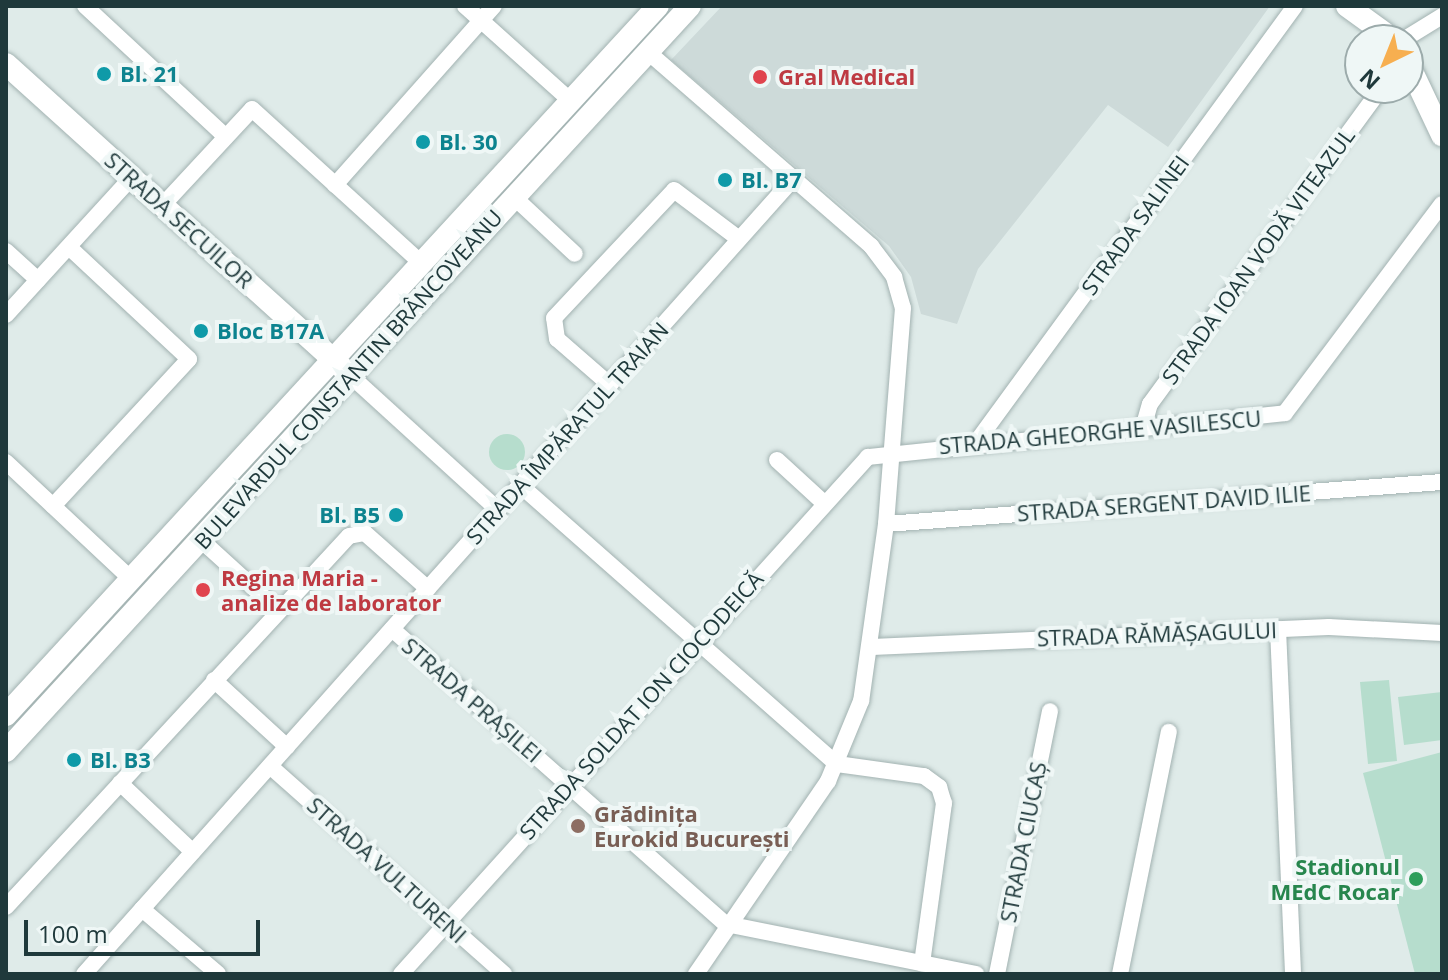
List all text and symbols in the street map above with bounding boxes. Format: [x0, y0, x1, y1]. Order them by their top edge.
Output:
north arrow [1344, 24, 1424, 104]
place label: Bl. 21 [120, 61, 179, 87]
text: N [1352, 63, 1386, 97]
place label: Gral Medical [778, 64, 915, 90]
marker: Bl. 21 [95, 65, 113, 83]
marker: Gral Medical [749, 66, 771, 88]
street label: STRADA IOAN VODĂ VITEAZUL [1156, 123, 1360, 389]
place label: Bl. 30 [439, 129, 498, 155]
marker: Bl. 30 [414, 133, 432, 151]
street label: STRADA SECUILOR [100, 147, 258, 293]
street label: STRADA SALINEI [1076, 150, 1194, 300]
place label: Bl. B7 [741, 167, 802, 193]
marker: Bl. B7 [716, 171, 734, 189]
street label: BULEVARDUL CONSTANTIN BRÂNCOVEANU [188, 204, 508, 554]
street label: STRADA ÎMPĂRATUL TRAIAN [460, 317, 674, 549]
place label: Bloc B17A [217, 318, 324, 344]
marker: Bloc B17A [192, 322, 210, 340]
street label: STRADA GHEORGHE VASILESCU [938, 405, 1262, 459]
street label: STRADA SERGENT DAVID ILIE [1016, 480, 1312, 526]
place label: Bl. B5 [319, 502, 380, 528]
marker: Bl. B5 [387, 506, 405, 524]
place label: Regina Maria - analize de laborator [221, 564, 442, 616]
street label: STRADA SOLDAT ION CIOCODEICĂ [514, 566, 768, 844]
marker: Regina Maria - analize de laborator [192, 579, 214, 601]
street label: STRADA RĂMĂȘAGULUI [1037, 617, 1277, 651]
street label: STRADA PRAȘILEI [397, 632, 547, 768]
place label: Bl. B3 [90, 747, 151, 773]
marker: Bl. B3 [65, 751, 83, 769]
street label: STRADA CIUCAȘ [994, 759, 1052, 925]
street label: STRADA VULTURENI [302, 792, 472, 948]
place label: Grădinița Eurokid București [594, 800, 790, 852]
marker: Grădinița Eurokid București [569, 817, 587, 835]
place label: Stadionul MEdC Rocar [1271, 853, 1400, 904]
marker: Stadionul MEdC Rocar [1407, 870, 1425, 888]
scale bar [28, 904, 264, 954]
text: 100 m [38, 917, 108, 950]

